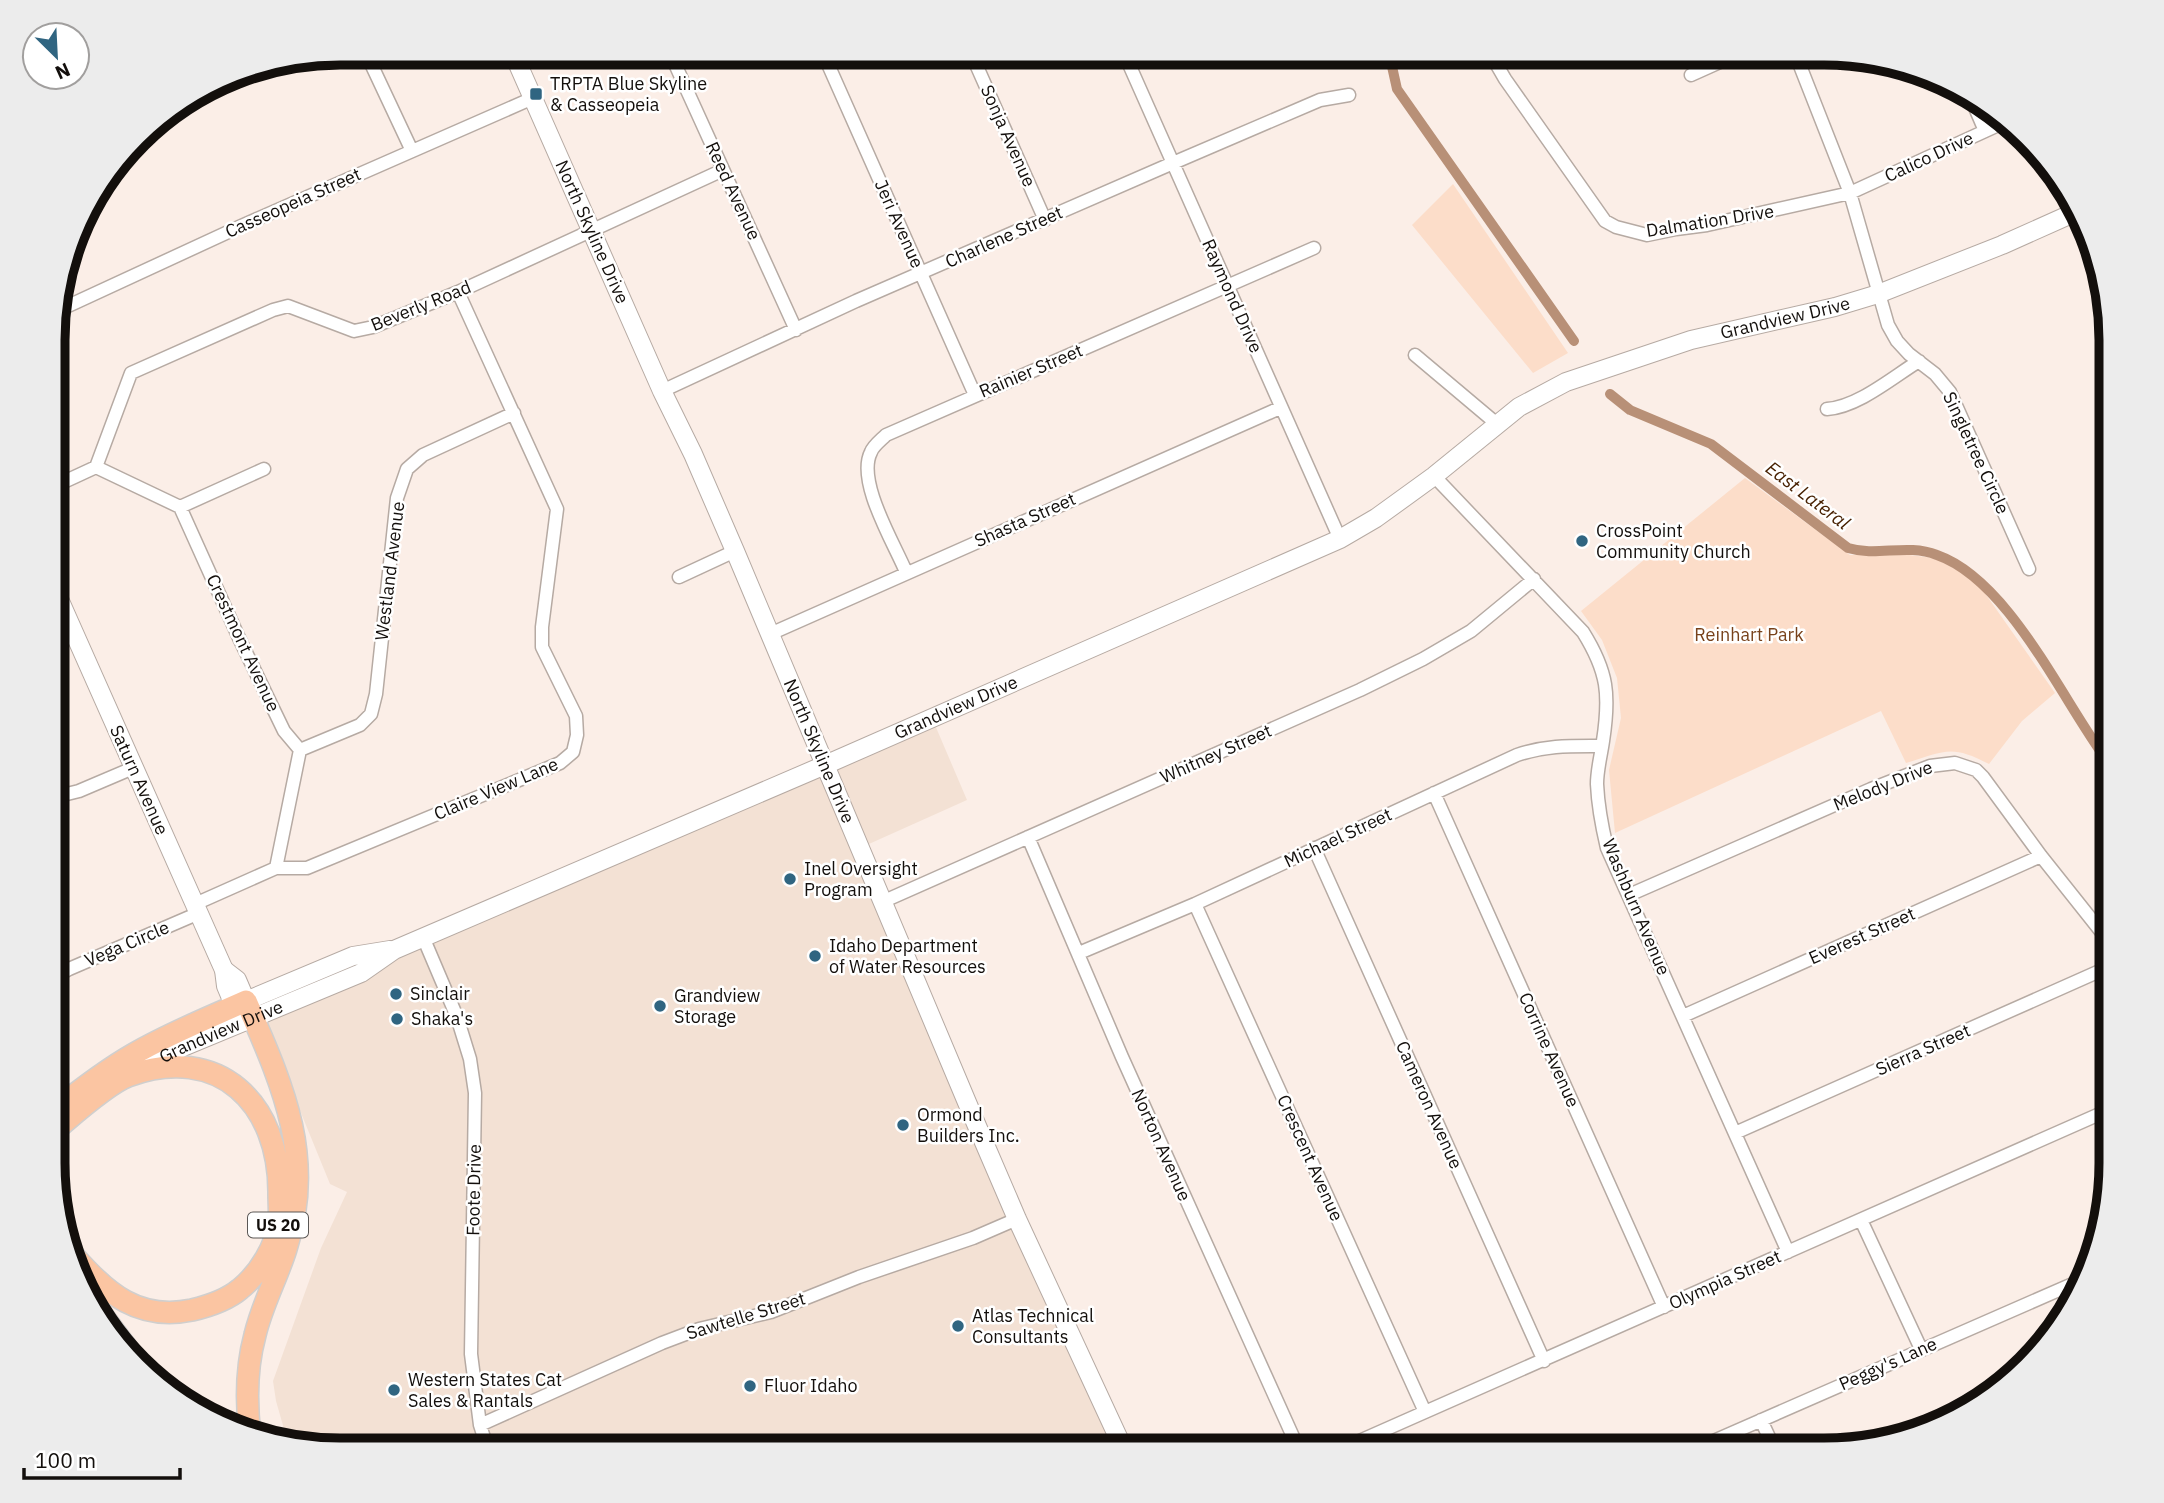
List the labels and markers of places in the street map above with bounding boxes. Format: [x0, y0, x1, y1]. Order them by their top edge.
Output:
place label: TRPTA Blue Skyline & Casseopeia [550, 72, 707, 116]
marker: TRPTA Blue Skyline & Casseopeia [528, 86, 544, 102]
place label: CrossPoint Community Church [1596, 519, 1751, 563]
marker: CrossPoint Community Church [1574, 533, 1590, 549]
place label: Inel Oversight Program [804, 857, 918, 901]
marker: Inel Oversight Program [782, 871, 798, 887]
place label: Idaho Department of Water Resources [829, 934, 986, 978]
marker: Idaho Department of Water Resources [807, 948, 823, 964]
place label: Sinclair [410, 982, 470, 1005]
place label: Grandview Storage [674, 984, 760, 1028]
marker: Sinclair [388, 986, 404, 1002]
marker: Grandview Storage [652, 998, 668, 1014]
place label: Shaka's [411, 1007, 473, 1030]
marker: Shaka's [389, 1011, 405, 1027]
place label: Ormond Builders Inc. [917, 1103, 1020, 1147]
marker: Ormond Builders Inc. [895, 1117, 911, 1133]
place label: Atlas Technical Consultants [972, 1304, 1094, 1348]
marker: Atlas Technical Consultants [950, 1318, 966, 1334]
place label: Western States Cat Sales & Rantals [408, 1368, 562, 1412]
place label: Fluor Idaho [764, 1374, 858, 1397]
marker: Fluor Idaho [742, 1378, 758, 1394]
marker: Western States Cat Sales & Rantals [386, 1382, 402, 1398]

